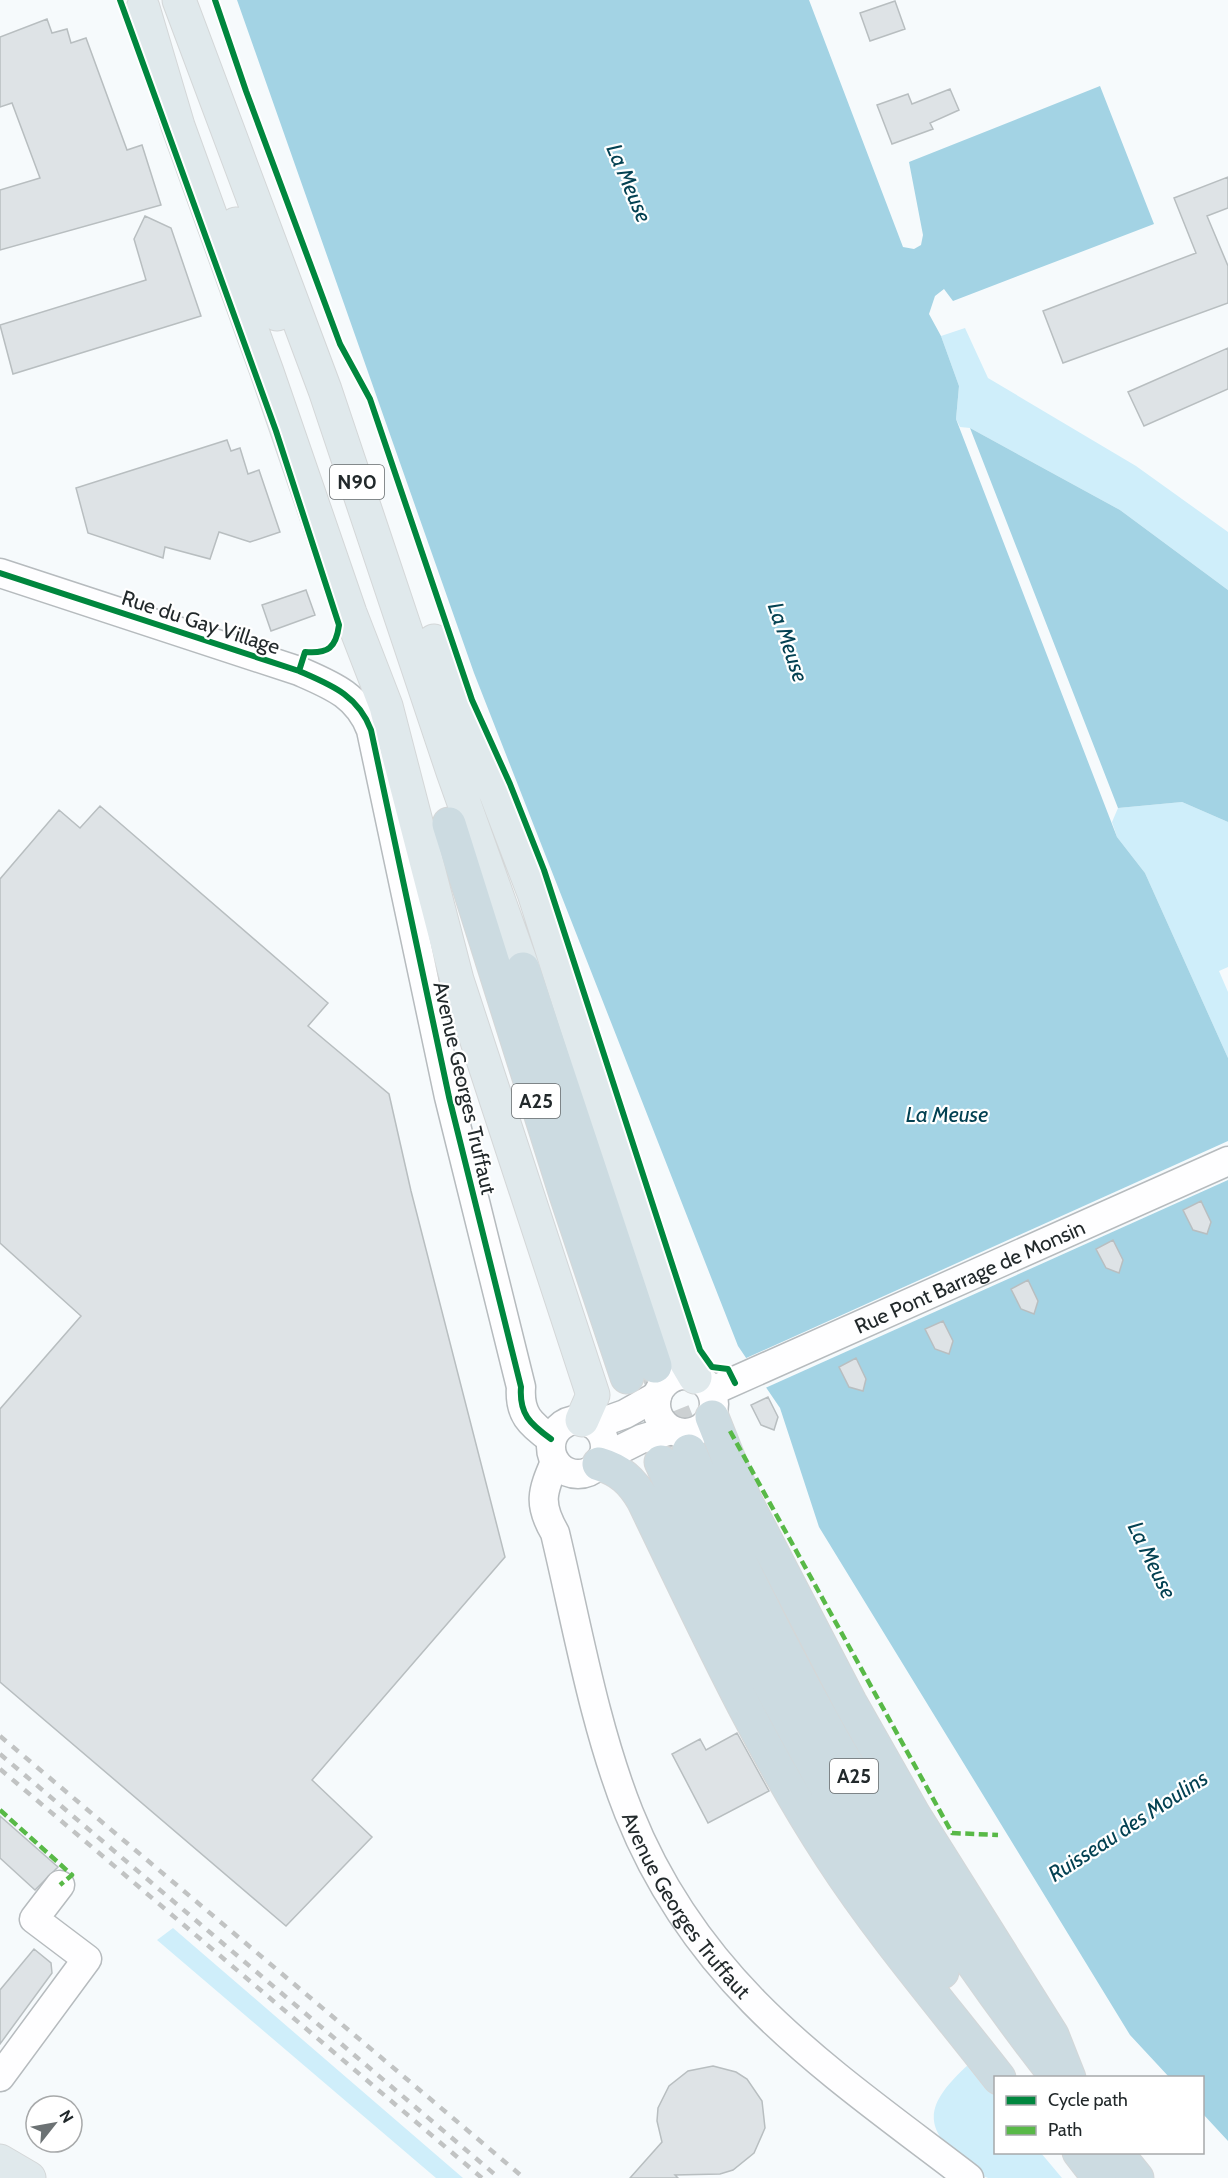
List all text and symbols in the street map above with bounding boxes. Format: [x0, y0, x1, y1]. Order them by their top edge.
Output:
water label: La Meuse [600, 140, 658, 226]
road number: N90 [330, 465, 384, 499]
street label: Rue du Gay Village [119, 585, 283, 659]
water label: La Meuse [762, 599, 814, 685]
street label: Avenue Georges Truffaut [428, 979, 502, 1197]
road number: A25 [512, 1084, 560, 1118]
water label: La Meuse [906, 1101, 988, 1128]
street label: Rue Pont Barrage de Monsin [850, 1214, 1089, 1338]
water label: La Meuse [1122, 1517, 1182, 1603]
road number: A25 [830, 1759, 878, 1793]
water label: Ruisseau des Moulins [1043, 1764, 1213, 1888]
street label: Avenue Georges Truffaut [617, 1808, 756, 2003]
legend [994, 2076, 1204, 2154]
text: Cycle path [1048, 2089, 1128, 2111]
north arrow [24, 2094, 84, 2154]
text: N [55, 2107, 77, 2126]
text: Path [1048, 2119, 1082, 2141]

